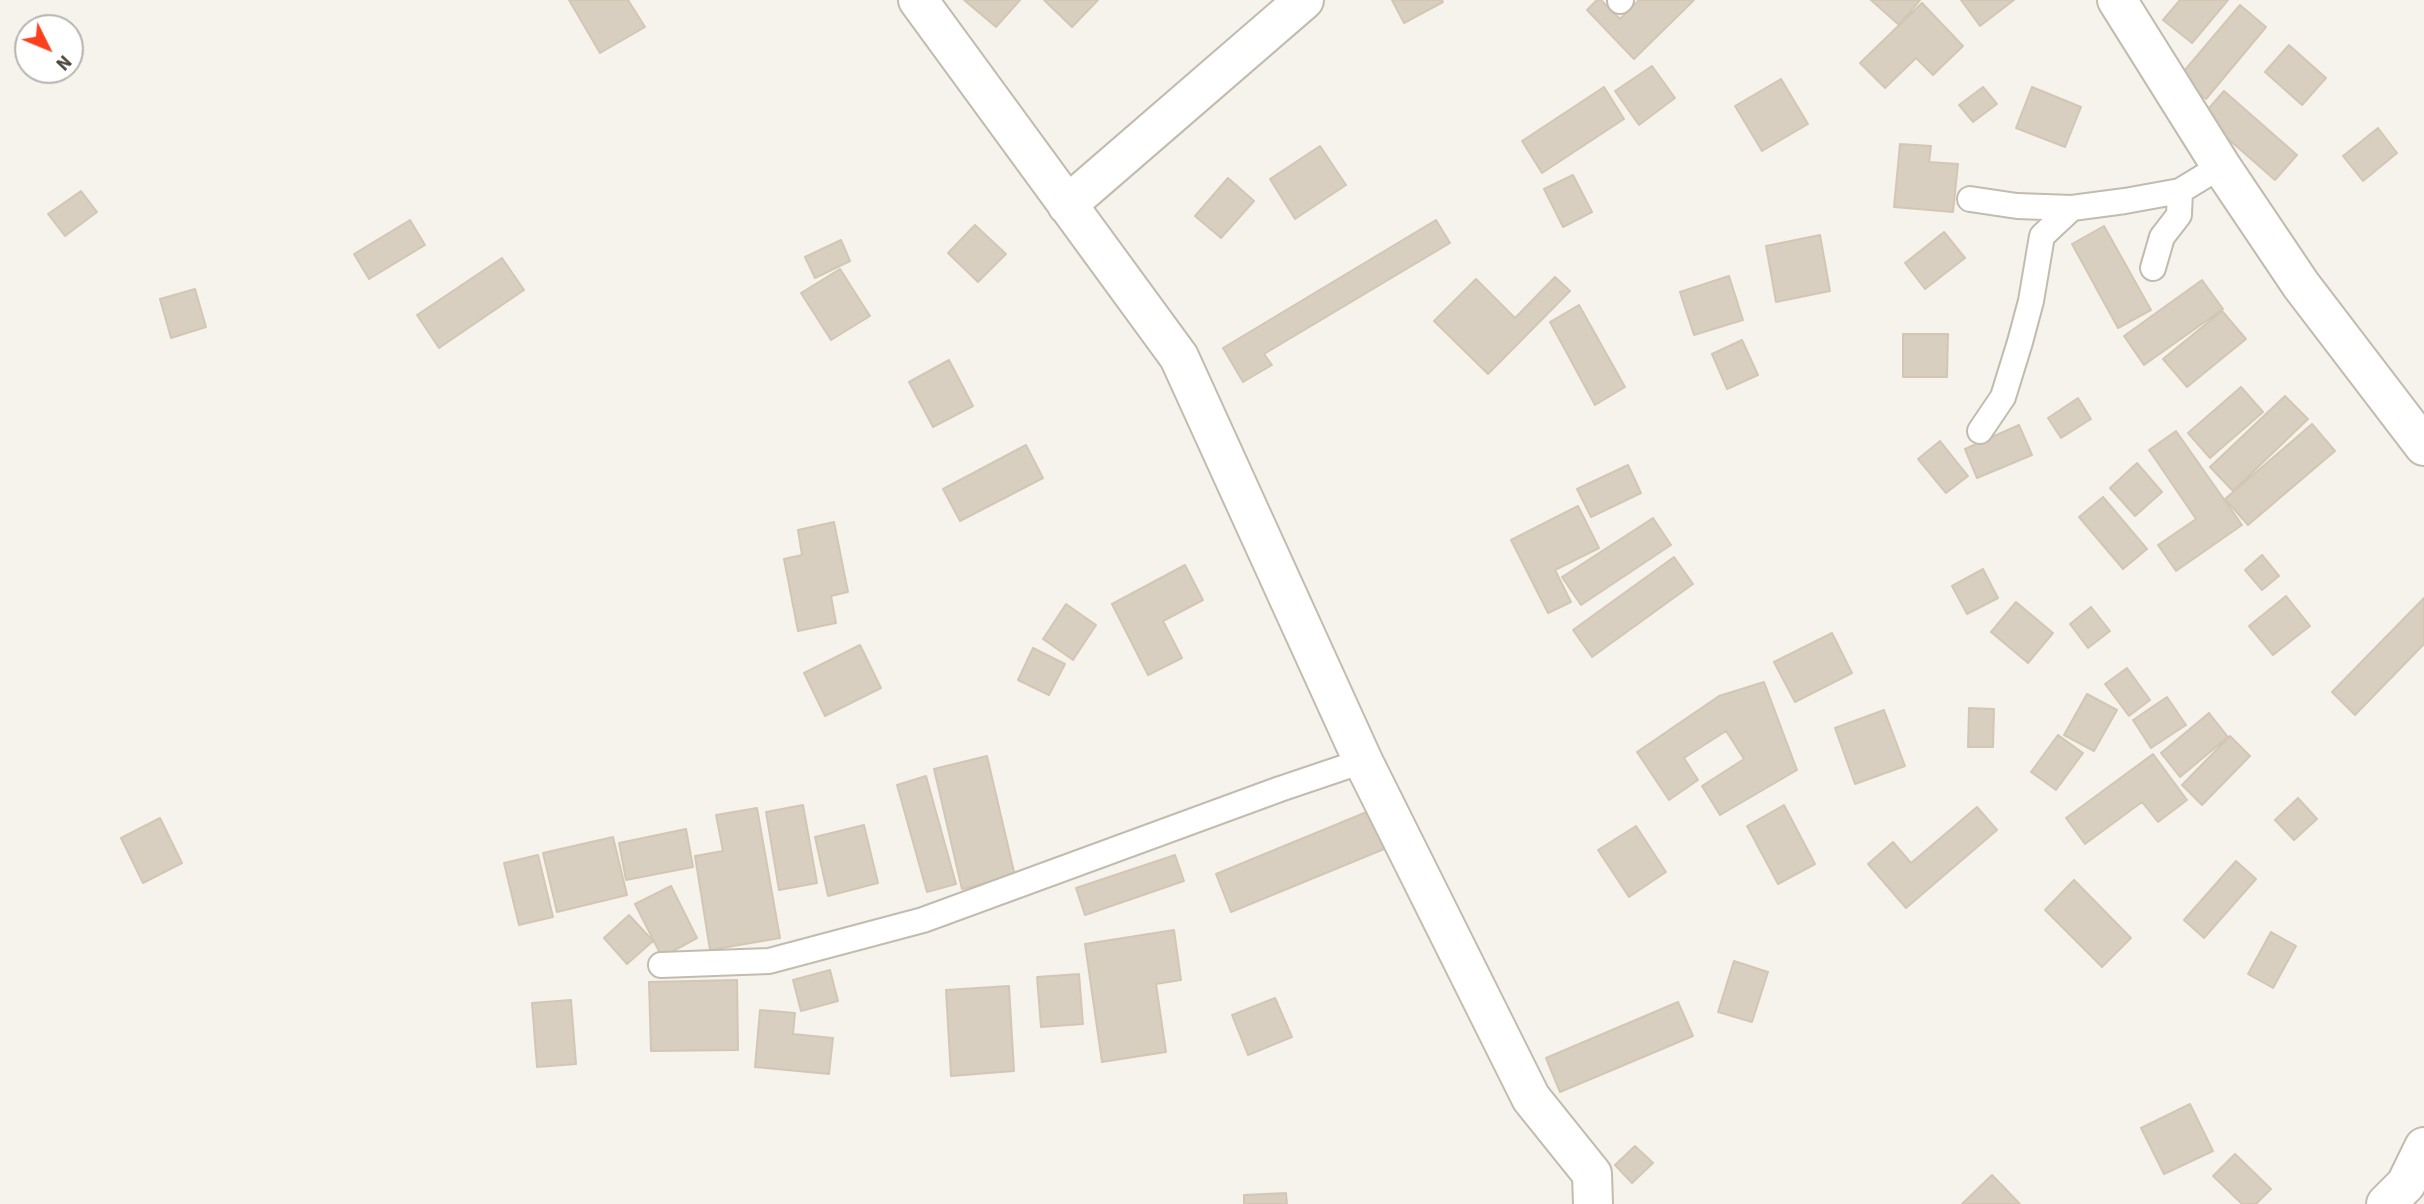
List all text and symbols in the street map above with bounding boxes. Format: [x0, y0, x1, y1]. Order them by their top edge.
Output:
north arrow [14, 14, 84, 84]
text: N [49, 48, 77, 76]

